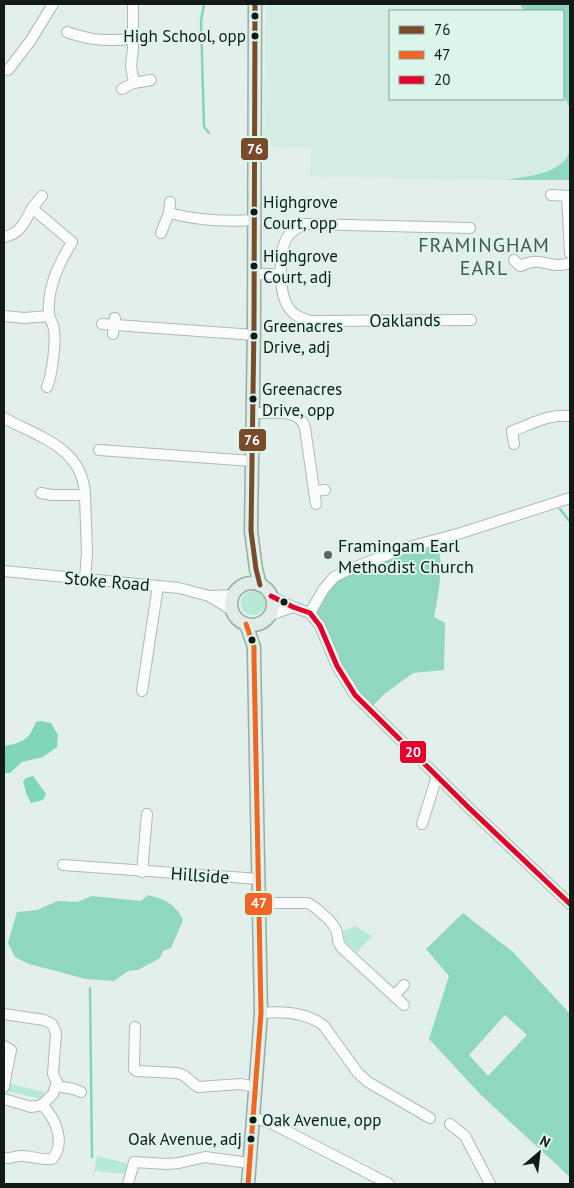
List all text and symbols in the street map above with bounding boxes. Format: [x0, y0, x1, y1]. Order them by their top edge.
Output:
legend [389, 10, 564, 100]
unlabelled marker [250, 11, 260, 21]
text: 76 [434, 20, 450, 39]
place label: High School, opp [123, 25, 246, 47]
marker: High School, opp [250, 31, 260, 41]
text: 47 [434, 45, 450, 64]
text: 20 [434, 70, 450, 89]
line badge: 76 [240, 137, 269, 161]
text: 76 [247, 140, 263, 158]
place label: Highgrove Court, opp [263, 191, 338, 234]
marker: Highgrove Court, opp [249, 207, 259, 217]
district label: FRAMINGHAM EARL [418, 232, 550, 281]
place label: Highgrove Court, adj [263, 245, 338, 288]
marker: Highgrove Court, adj [249, 261, 259, 271]
street label: Oaklands [369, 308, 441, 332]
place label: Greenacres Drive, adj [263, 315, 343, 358]
marker: Greenacres Drive, adj [249, 331, 259, 341]
place label: Greenacres Drive, opp [262, 378, 342, 421]
marker: Greenacres Drive, opp [248, 394, 258, 404]
line badge: 76 [238, 428, 267, 452]
text: 76 [244, 431, 260, 449]
place label: Framingam Earl Methodist Church [338, 534, 474, 578]
marker: Framingam Earl Methodist Church [322, 549, 334, 561]
street label: Stoke Road [63, 566, 151, 596]
unlabelled marker [279, 597, 289, 607]
unlabelled marker [247, 635, 257, 645]
line badge: 20 [399, 740, 427, 764]
text: 20 [405, 743, 421, 761]
street label: Hillside [170, 861, 230, 889]
line badge: 47 [244, 892, 273, 916]
text: 47 [251, 894, 267, 912]
place label: Oak Avenue, opp [262, 1109, 381, 1131]
marker: Oak Avenue, opp [248, 1115, 258, 1125]
place label: Oak Avenue, adj [128, 1128, 242, 1150]
north arrow [514, 1128, 564, 1178]
text: N [537, 1131, 553, 1152]
marker: Oak Avenue, adj [246, 1134, 256, 1144]

